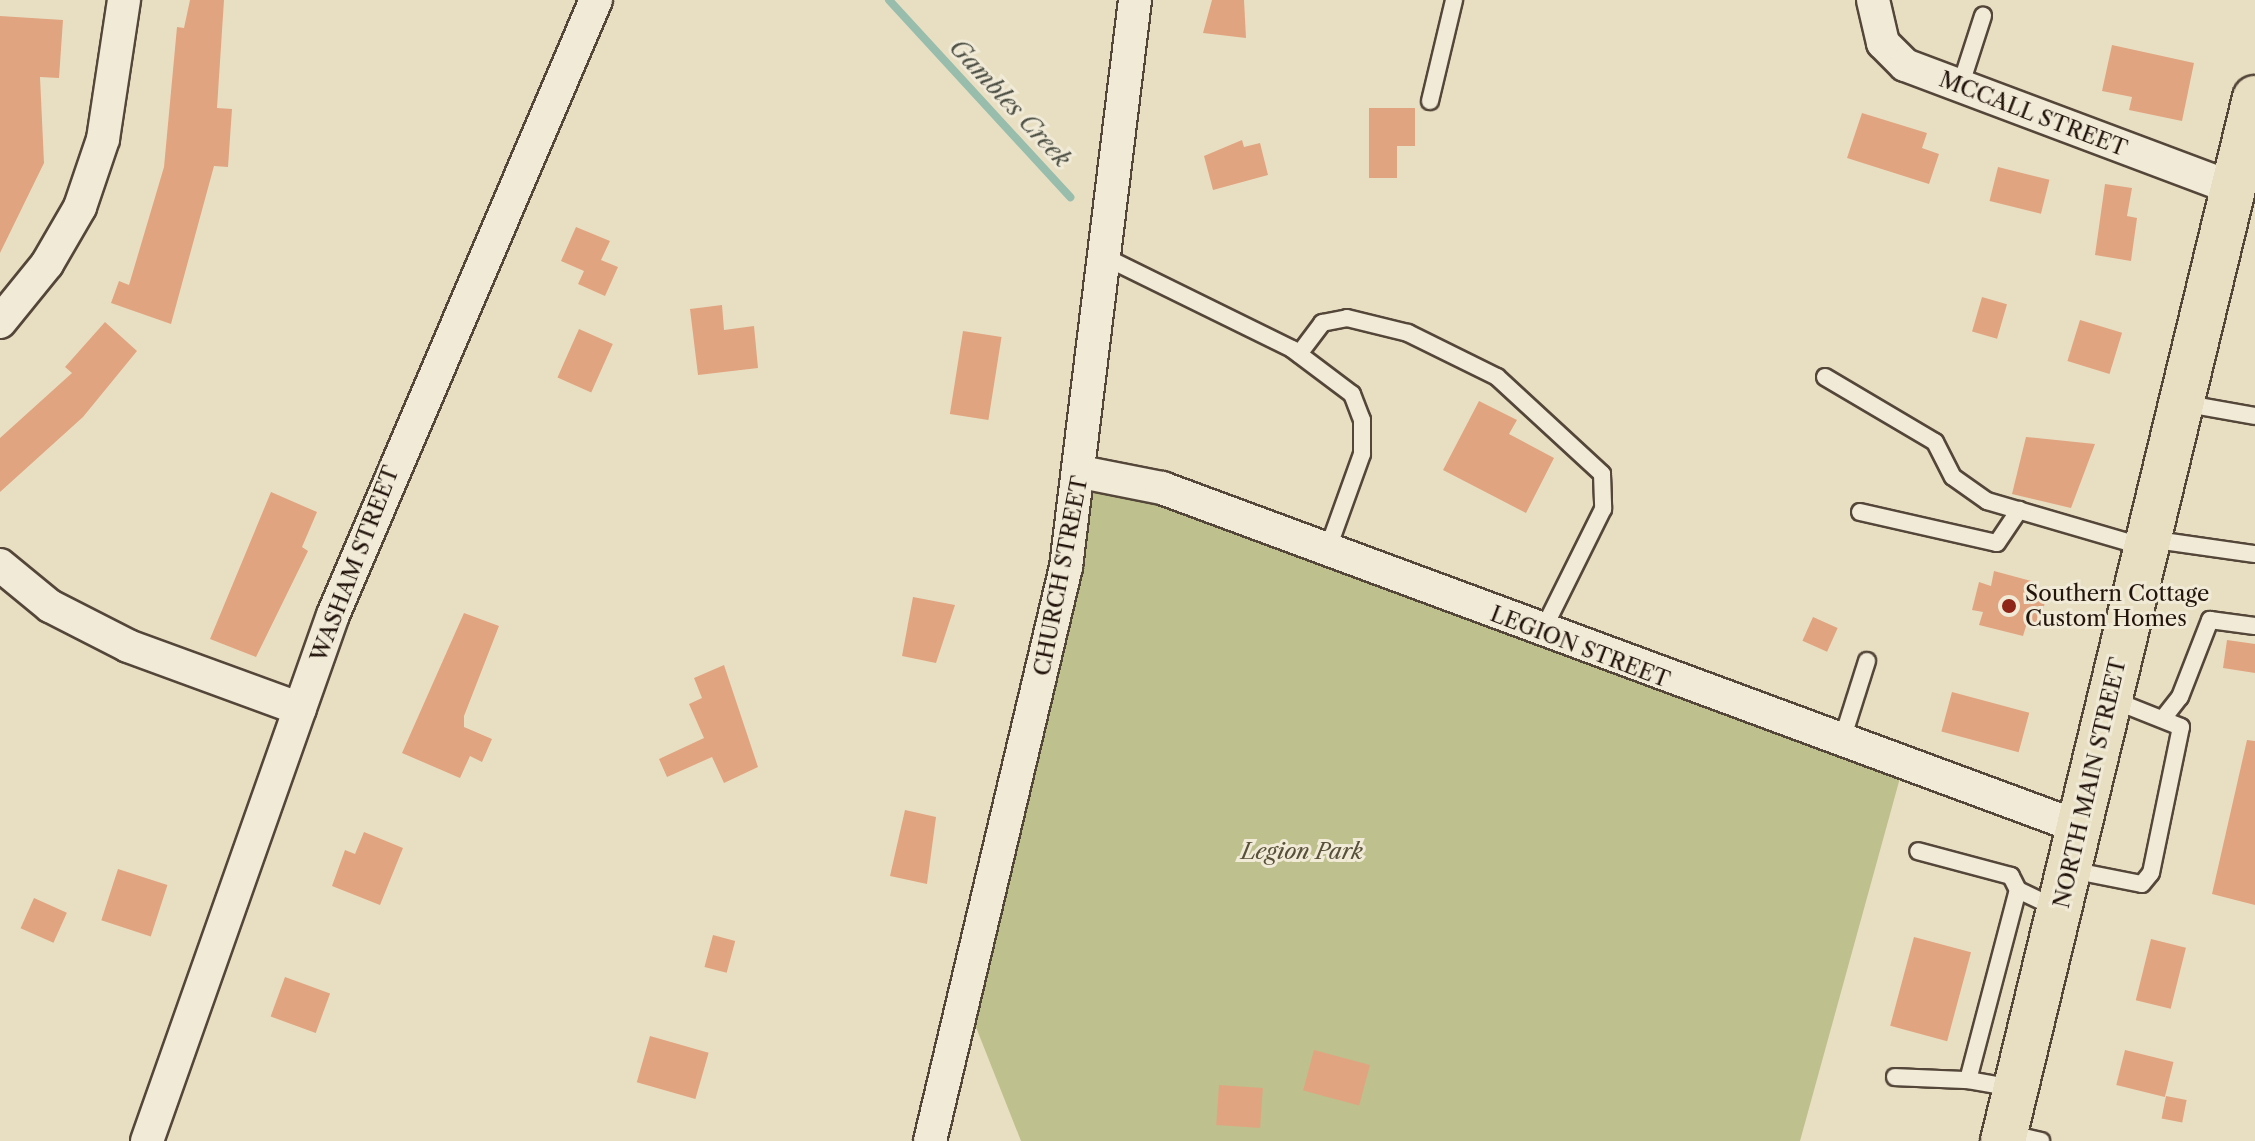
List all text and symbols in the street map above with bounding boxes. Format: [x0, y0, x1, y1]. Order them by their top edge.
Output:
water label: Gambles Creek [943, 33, 1077, 173]
street label: MCCALL STREET [1935, 66, 2131, 162]
street label: WASHAM STREET [305, 462, 405, 666]
street label: CHURCH STREET [1029, 474, 1093, 678]
place label: Southern Cottage Custom Homes [2025, 580, 2209, 632]
marker: Southern Cottage Custom Homes [2000, 597, 2018, 615]
street label: LEGION STREET [1487, 601, 1673, 693]
street label: NORTH MAIN STREET [2048, 655, 2132, 911]
park label: Legion Park [1241, 839, 1363, 865]

